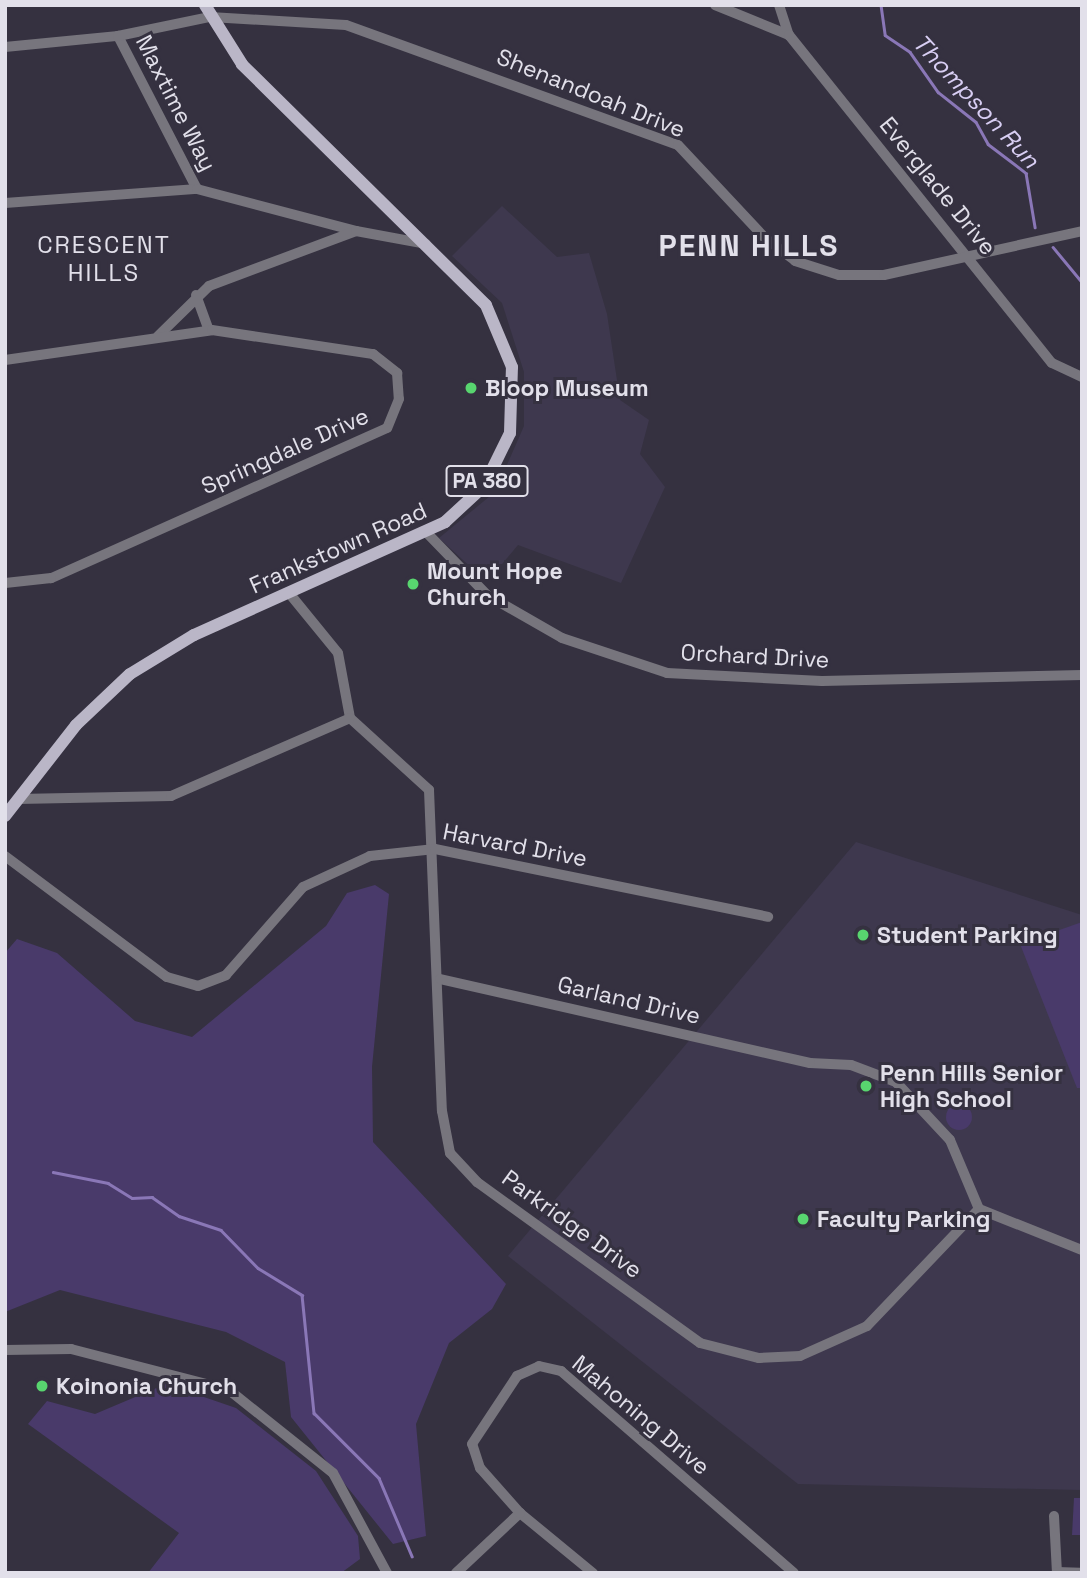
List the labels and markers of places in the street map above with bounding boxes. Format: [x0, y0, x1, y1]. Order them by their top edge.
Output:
place label: Bloop Museum [485, 374, 649, 402]
marker: Bloop Museum [463, 380, 479, 396]
place label: Mount Hope Church [427, 557, 563, 611]
marker: Mount Hope Church [405, 576, 421, 592]
place label: Student Parking [877, 921, 1058, 949]
marker: Student Parking [855, 927, 871, 943]
place label: Penn Hills Senior High School [880, 1059, 1063, 1113]
marker: Penn Hills Senior High School [858, 1078, 874, 1094]
place label: Faculty Parking [817, 1205, 990, 1233]
marker: Faculty Parking [795, 1211, 811, 1227]
place label: Koinonia Church [56, 1372, 237, 1400]
marker: Koinonia Church [34, 1378, 50, 1394]

